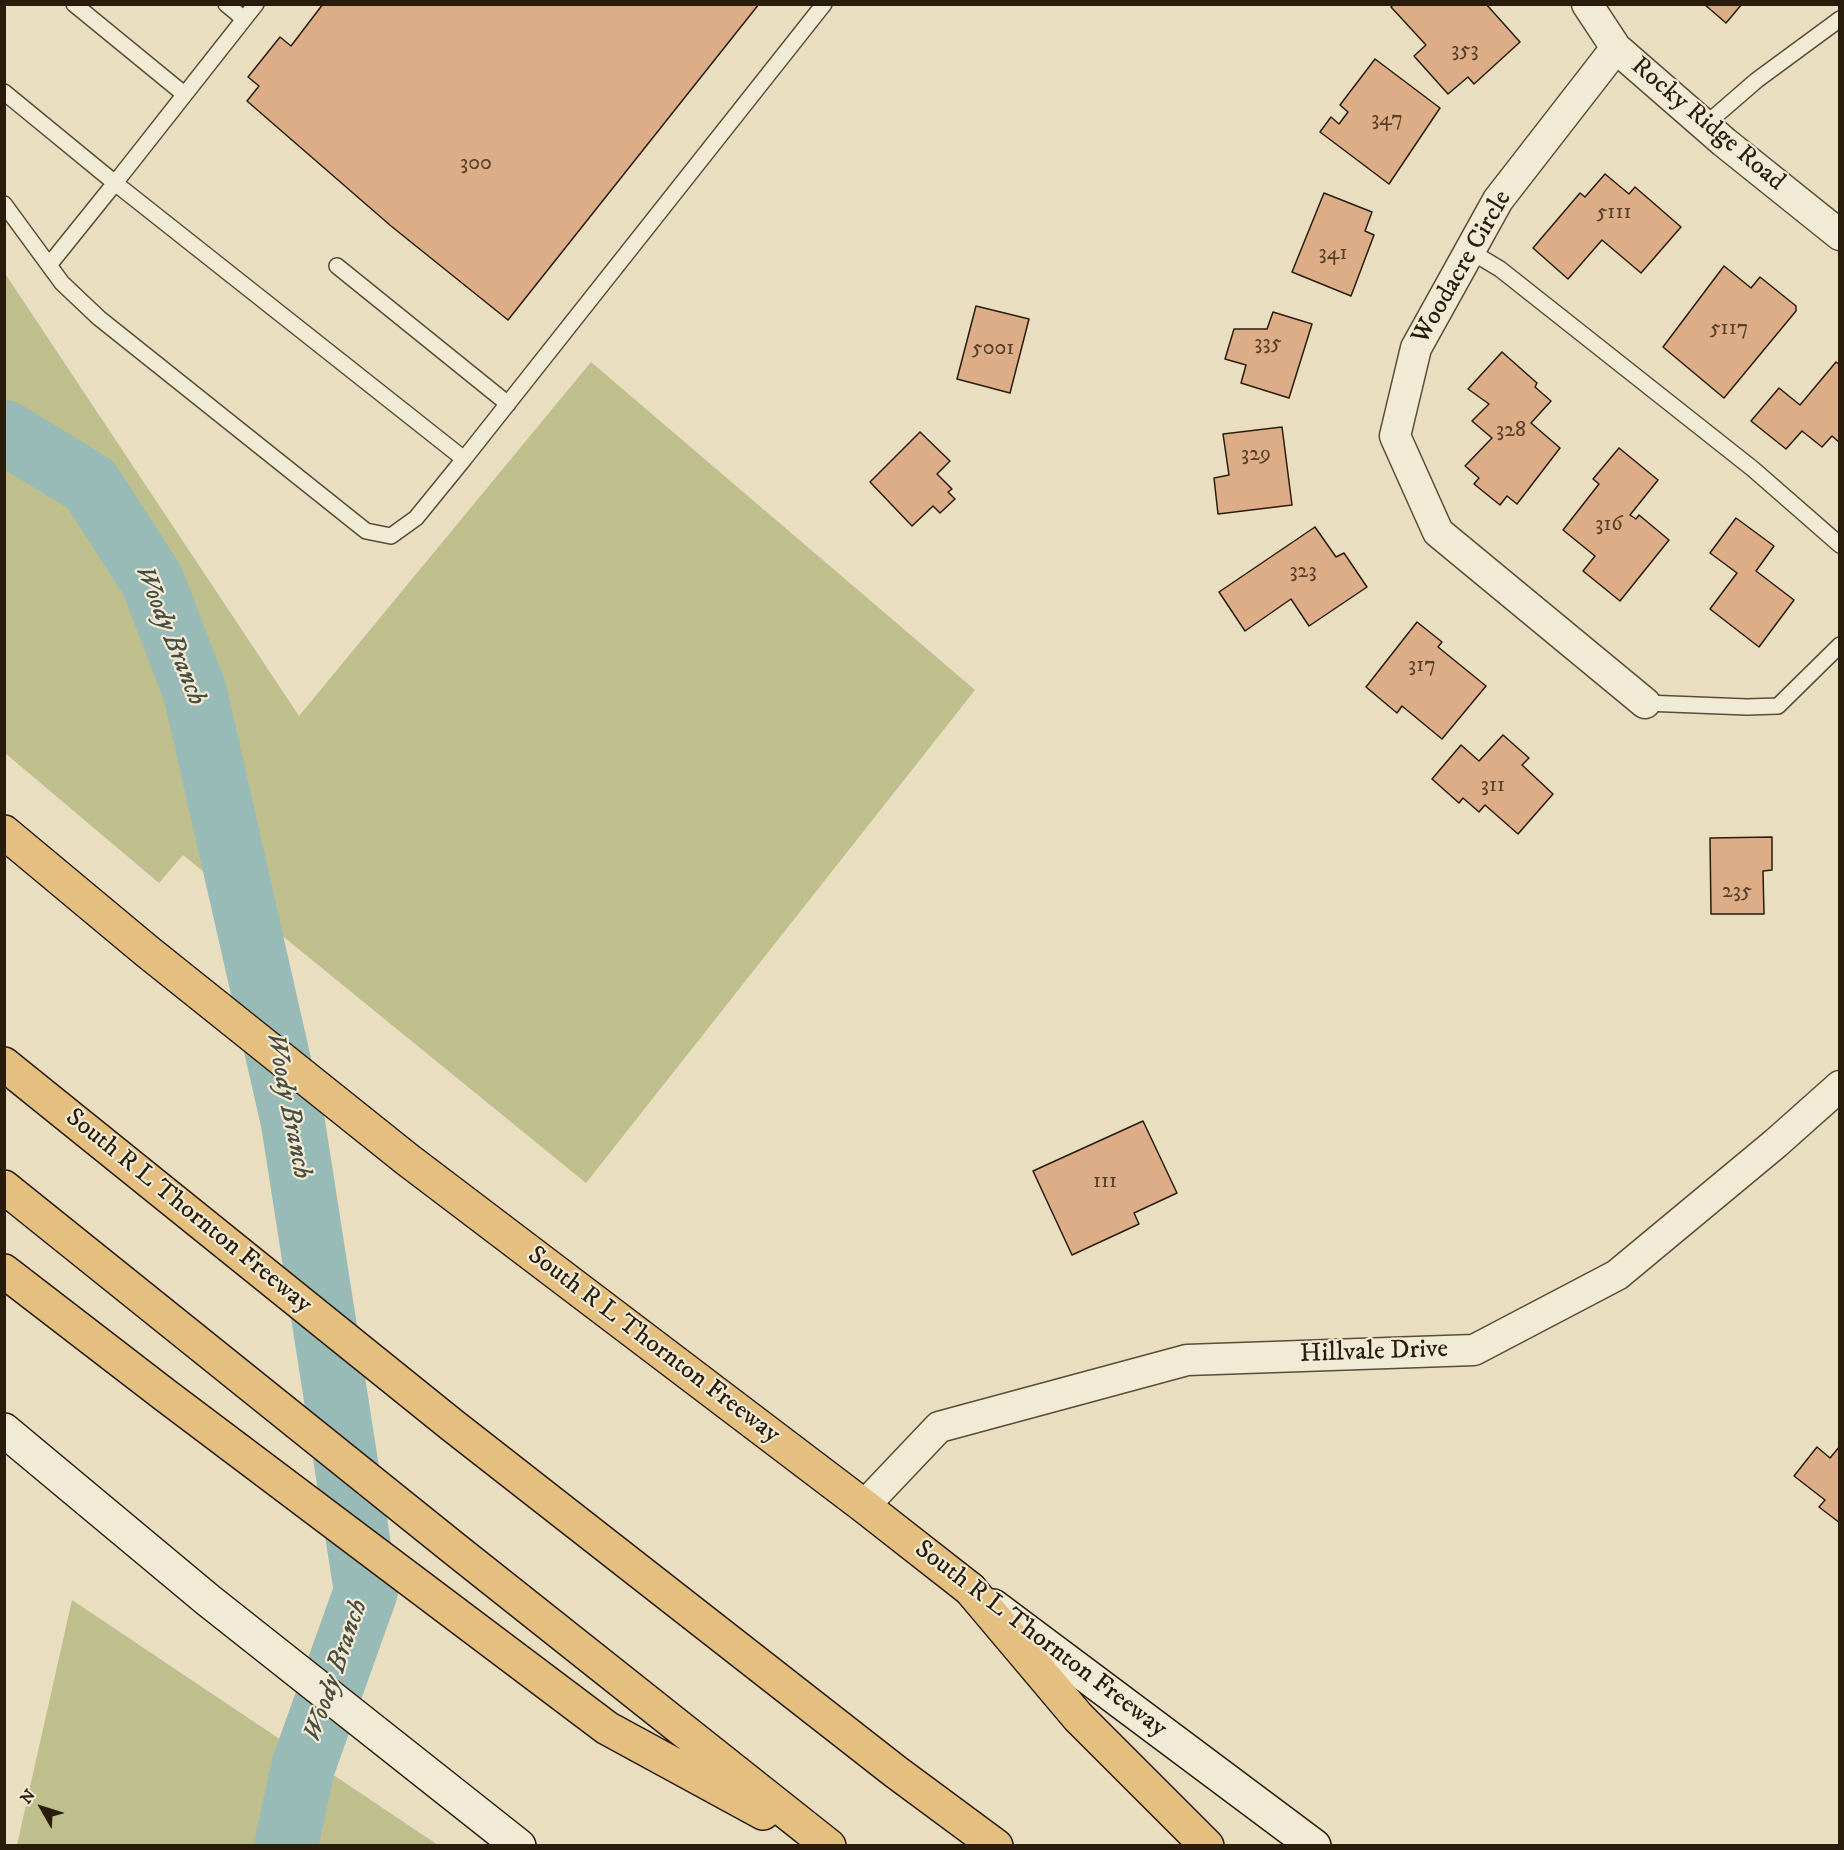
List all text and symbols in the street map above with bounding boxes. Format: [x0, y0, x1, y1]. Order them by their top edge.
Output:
house number: 353 [1451, 38, 1479, 64]
street label: Rocky Ridge Road [1624, 51, 1790, 199]
house number: 347 [1371, 107, 1403, 133]
house number: 300 [460, 151, 492, 177]
street label: Woodacre Circle [1406, 186, 1520, 350]
house number: 5111 [1596, 200, 1632, 226]
house number: 341 [1319, 241, 1347, 267]
house number: 5117 [1710, 316, 1748, 342]
house number: 335 [1254, 331, 1282, 357]
house number: 5001 [972, 336, 1014, 362]
house number: 328 [1496, 418, 1526, 444]
house number: 329 [1241, 442, 1271, 468]
house number: 316 [1595, 512, 1623, 538]
house number: 323 [1289, 559, 1317, 585]
water label: Woody Branch [126, 561, 212, 711]
house number: 317 [1408, 653, 1436, 679]
house number: 311 [1481, 773, 1505, 799]
house number: 235 [1722, 879, 1752, 905]
water label: Woody Branch [257, 1030, 317, 1182]
street label: South R L Thornton Freeway [58, 1103, 318, 1321]
house number: 111 [1093, 1169, 1117, 1195]
street label: South R L Thornton Freeway [521, 1241, 785, 1451]
street label: Hillvale Drive [1299, 1335, 1449, 1371]
street label: South R L Thornton Freeway [908, 1535, 1172, 1745]
water label: Woody Branch [298, 1596, 376, 1746]
north arrow [12, 1778, 72, 1838]
text: N [16, 1785, 40, 1808]

